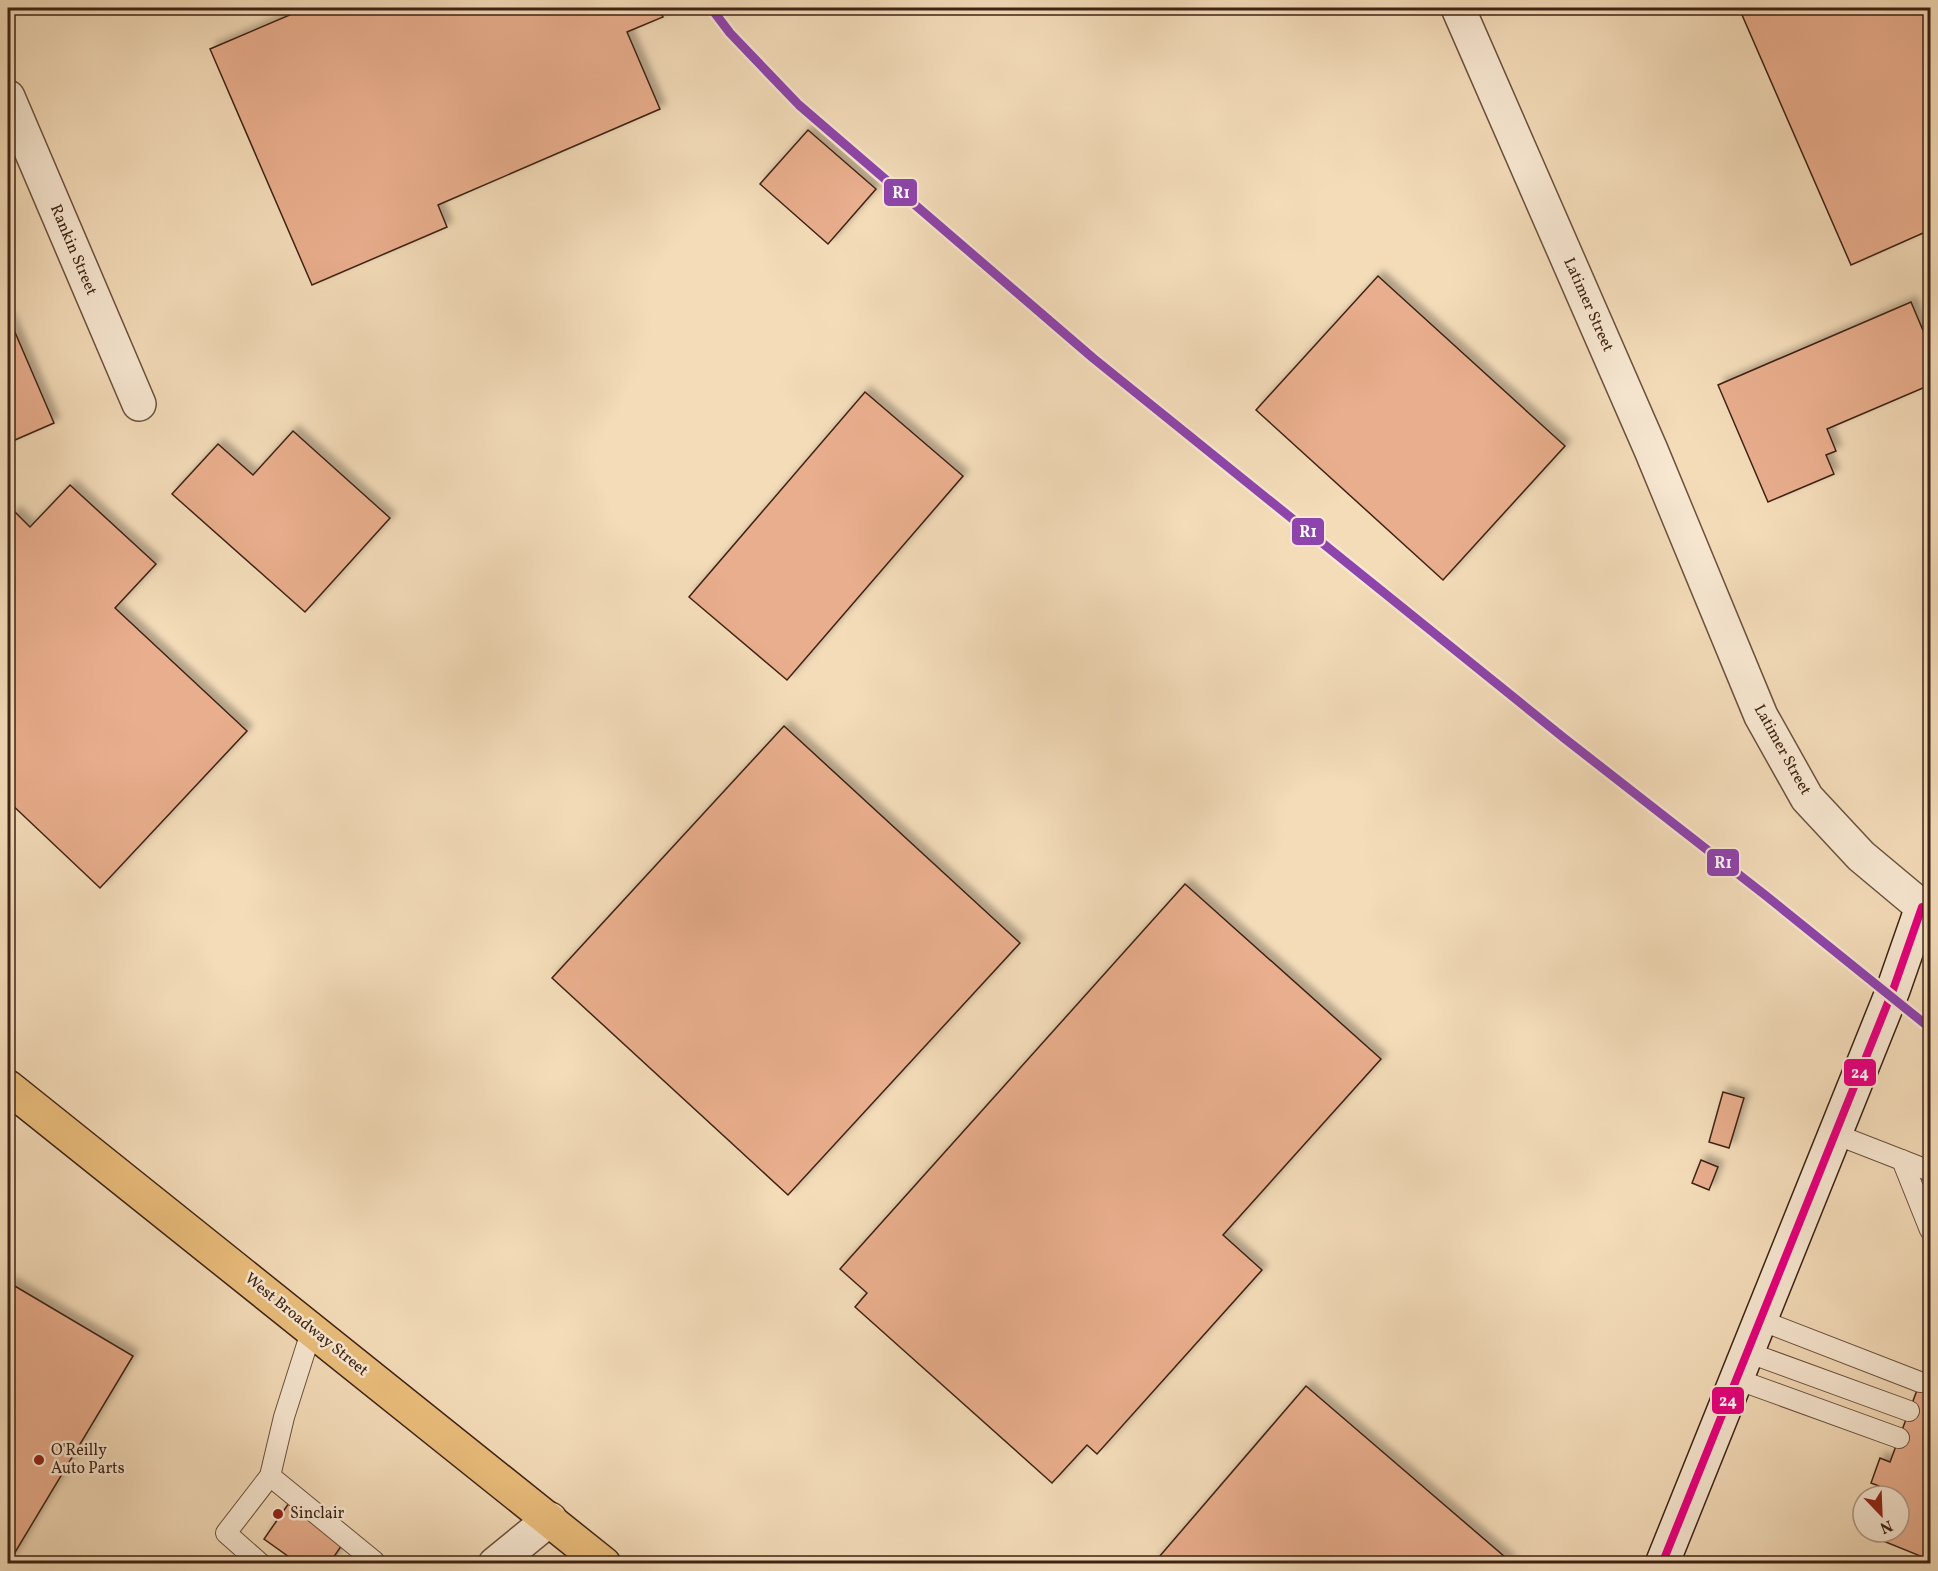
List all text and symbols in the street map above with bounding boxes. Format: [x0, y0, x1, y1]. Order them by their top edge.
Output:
line badge: R1 [883, 178, 918, 207]
text: R1 [892, 183, 910, 205]
street label: Rankin Street [44, 201, 102, 299]
street label: Latimer Street [1557, 255, 1619, 356]
line badge: R1 [1291, 517, 1325, 546]
text: R1 [1299, 522, 1317, 544]
street label: Latimer Street [1748, 701, 1816, 800]
line badge: R1 [1706, 848, 1740, 877]
text: R1 [1714, 853, 1732, 875]
line badge: 24 [1843, 1058, 1877, 1087]
text: 24 [1851, 1063, 1869, 1085]
street label: West Broadway Street [239, 1268, 373, 1382]
line badge: 24 [1711, 1386, 1745, 1415]
text: 24 [1719, 1391, 1737, 1413]
place label: O'Reilly Auto Parts [51, 1440, 125, 1480]
marker: O'Reilly Auto Parts [32, 1453, 46, 1467]
north arrow [1851, 1484, 1911, 1544]
place label: Sinclair [290, 1503, 345, 1525]
marker: Sinclair [271, 1507, 285, 1521]
text: N [1876, 1514, 1896, 1539]

